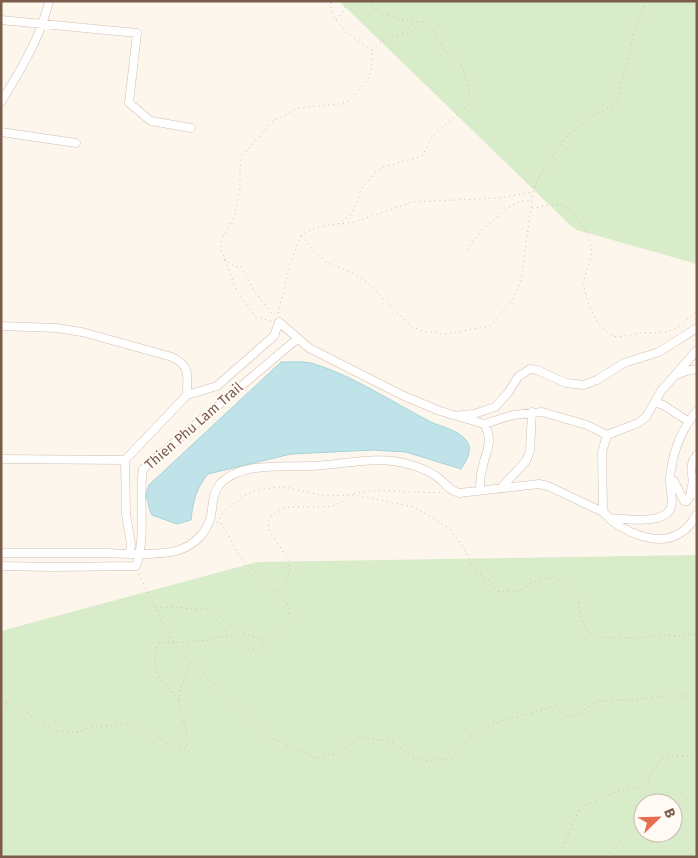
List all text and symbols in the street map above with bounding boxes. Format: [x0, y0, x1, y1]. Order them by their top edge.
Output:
street label: Thien Phu Lam Trail [141, 379, 247, 473]
north arrow [633, 793, 683, 843]
text: B [660, 806, 679, 821]

